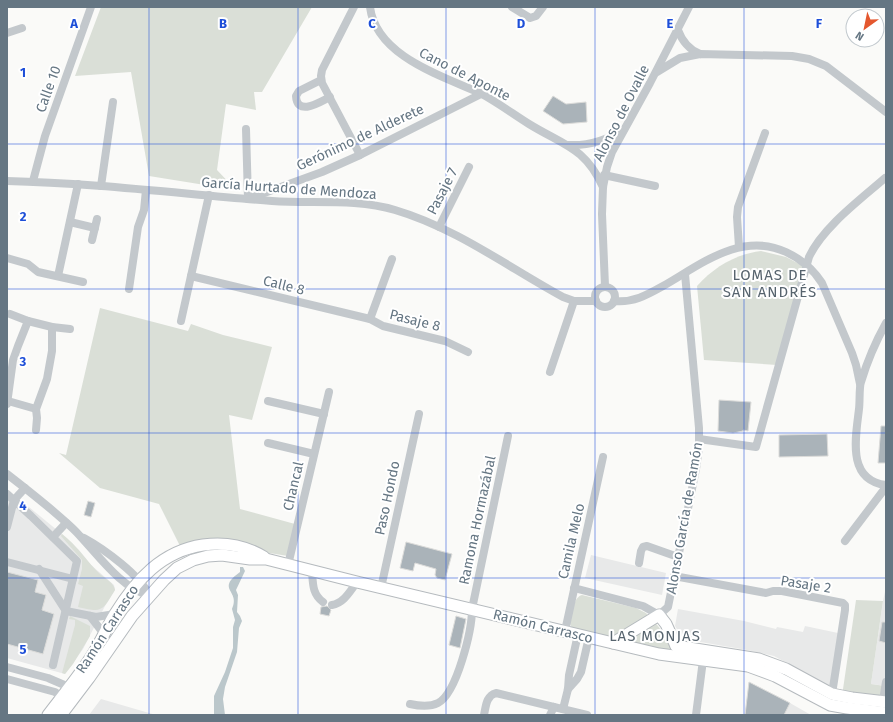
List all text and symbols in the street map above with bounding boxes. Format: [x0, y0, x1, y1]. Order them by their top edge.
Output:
north arrow [845, 8, 885, 48]
text: A [69, 16, 78, 31]
text: B [219, 16, 227, 31]
text: C [368, 16, 376, 31]
text: D [517, 16, 526, 31]
text: E [667, 16, 674, 31]
text: F [816, 16, 823, 31]
text: N [853, 29, 866, 43]
street label: Cano de Aponte [416, 44, 513, 105]
street label: Alonso de Ovalle [590, 62, 653, 164]
street label: Calle 10 [32, 63, 65, 115]
text: 1 [20, 65, 26, 80]
street label: Gerónimo de Alderete [294, 100, 427, 174]
street label: Pasaje 7 [423, 165, 461, 217]
street label: García Hurtado de Mendoza [201, 174, 377, 203]
text: 2 [20, 209, 27, 224]
district label: LOMAS DE SAN ANDRÉS [723, 266, 817, 301]
street label: Calle 8 [261, 272, 307, 299]
street label: Pasaje 8 [388, 306, 442, 335]
text: 3 [19, 354, 27, 369]
street label: Alonso García de Ramón [663, 441, 706, 596]
street label: Ramona Hormazábal [455, 454, 499, 586]
street label: Paso Hondo [371, 459, 404, 537]
street label: Chancal [280, 460, 307, 512]
text: 4 [19, 498, 27, 513]
street label: Camila Melo [555, 502, 588, 581]
street label: Pasaje 2 [779, 572, 832, 597]
street label: Ramón Carrasco [72, 582, 142, 677]
street label: Ramón Carrasco [491, 606, 595, 647]
district label: LAS MONJAS [609, 627, 701, 645]
text: 5 [20, 642, 27, 657]

